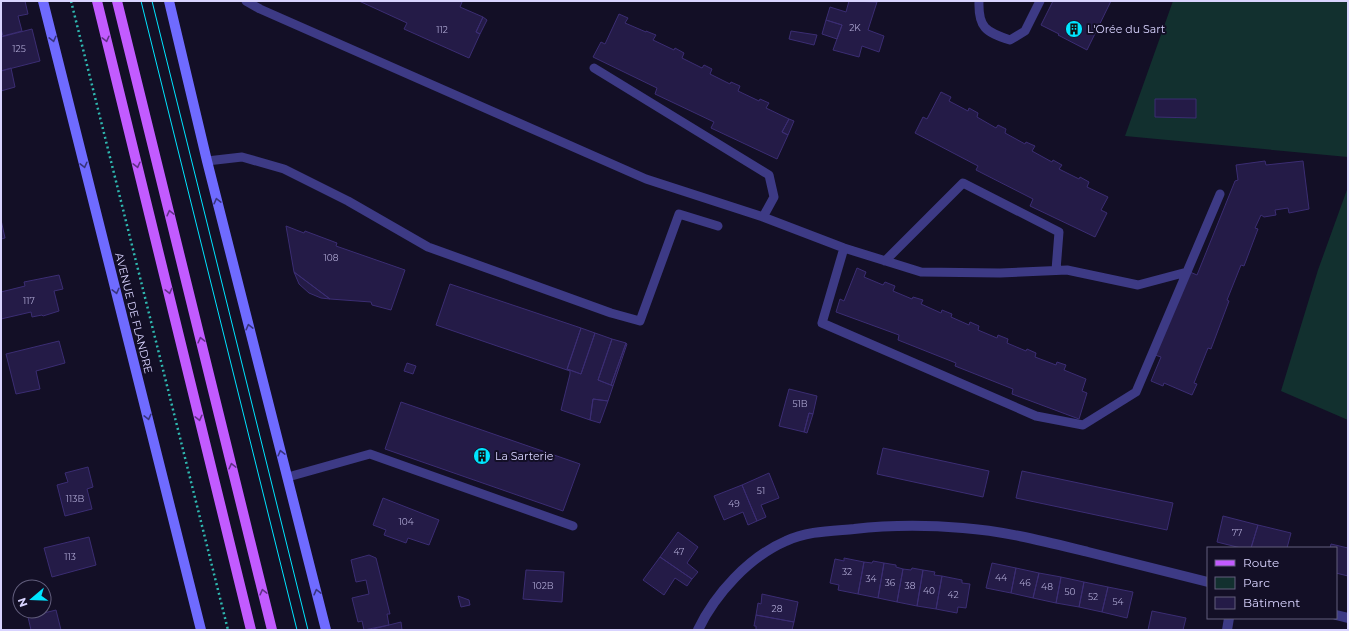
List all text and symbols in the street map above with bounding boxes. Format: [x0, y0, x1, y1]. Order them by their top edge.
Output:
building icon: L'Orée du Sart [1064, 19, 1084, 39]
house number: 2K [849, 22, 861, 33]
place label: L'Orée du Sart [1087, 22, 1166, 36]
house number: 112 [436, 24, 448, 35]
one-way arrow [101, 35, 110, 42]
one-way arrow [48, 36, 56, 42]
house number: 125 [12, 43, 26, 54]
one-way arrow [80, 162, 88, 168]
one-way arrow [133, 162, 141, 168]
one-way arrow [214, 197, 222, 204]
one-way arrow [166, 210, 175, 217]
street label: AVENUE DE FLANDRE [112, 251, 156, 375]
house number: 108 [324, 252, 339, 263]
one-way arrow [111, 287, 120, 294]
one-way arrow [164, 288, 172, 294]
house number: 117 [23, 295, 35, 306]
one-way arrow [246, 323, 254, 330]
one-way arrow [197, 336, 206, 343]
house number: 51B [792, 398, 808, 409]
one-way arrow [143, 414, 151, 420]
one-way arrow [195, 414, 203, 421]
building icon: La Sarterie [472, 446, 492, 466]
one-way arrow [278, 449, 286, 456]
place label: La Sarterie [495, 449, 554, 463]
one-way arrow [228, 463, 237, 470]
house number: 51 [757, 485, 765, 496]
house number: 113B [66, 493, 84, 504]
house number: 49 [728, 498, 740, 509]
house number: 104 [398, 516, 414, 527]
house number: 77 [1232, 527, 1242, 538]
house number: 47 [674, 546, 684, 557]
legend [1207, 547, 1337, 619]
house number: 113 [64, 551, 76, 562]
text: Route [1243, 555, 1279, 570]
house number: 32 [842, 566, 852, 577]
house number: 44 [995, 572, 1007, 583]
house number: 34 [865, 573, 877, 584]
text: Parc [1243, 575, 1270, 590]
house number: 36 [885, 577, 896, 588]
house number: 46 [1019, 577, 1031, 588]
north arrow [12, 579, 52, 619]
house number: 102B [532, 580, 554, 591]
house number: 38 [905, 580, 916, 591]
house number: 48 [1041, 581, 1053, 592]
house number: 40 [923, 585, 935, 596]
house number: 50 [1064, 586, 1076, 597]
one-way arrow [259, 589, 268, 596]
one-way arrow [313, 589, 321, 595]
house number: 42 [947, 589, 959, 600]
house number: 52 [1088, 591, 1098, 602]
text: Bâtiment [1243, 595, 1300, 610]
text: N [14, 596, 31, 609]
house number: 54 [1112, 596, 1124, 607]
house number: 28 [772, 603, 783, 614]

